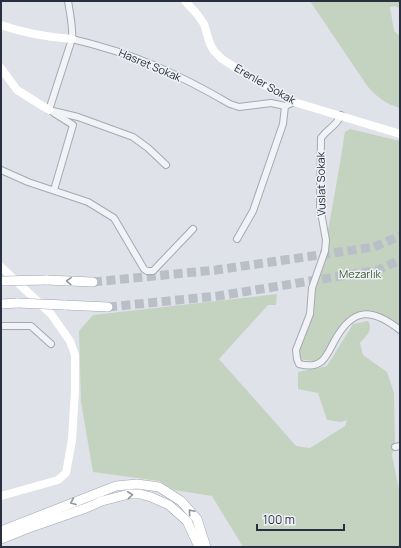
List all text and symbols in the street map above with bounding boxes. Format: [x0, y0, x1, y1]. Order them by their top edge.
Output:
street label: Hasret Sokak [117, 45, 184, 85]
street label: Erenler Sokak [232, 60, 299, 107]
street label: Vuslat Sokak [312, 151, 329, 216]
park label: Mezarlık [339, 266, 381, 281]
one-way arrow [66, 277, 72, 285]
one-way arrow [127, 491, 133, 500]
one-way arrow [70, 498, 77, 506]
scale bar [257, 506, 344, 532]
one-way arrow [188, 509, 195, 517]
text: 100 m [263, 511, 295, 528]

